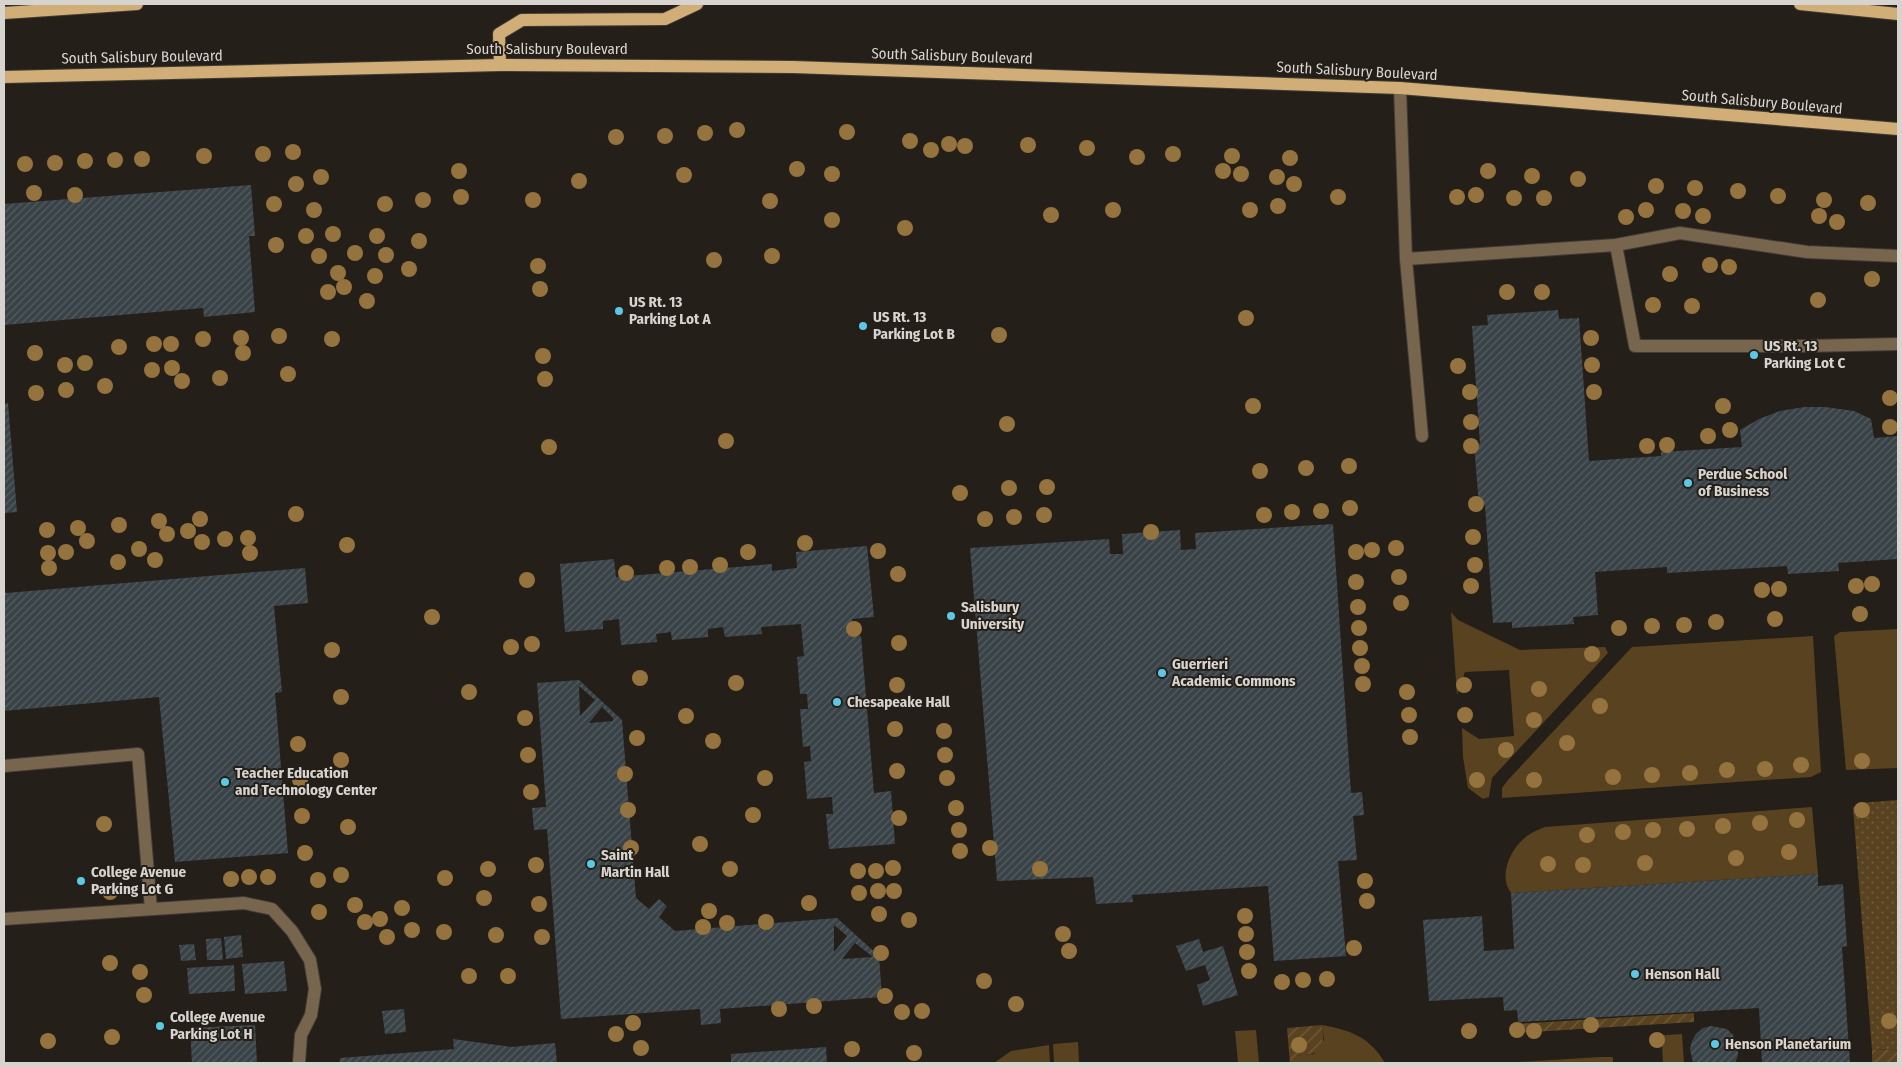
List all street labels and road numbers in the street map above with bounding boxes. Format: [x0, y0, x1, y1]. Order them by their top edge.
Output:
street label: South Salisbury Boulevard [466, 40, 628, 58]
street label: South Salisbury Boulevard [871, 44, 1033, 68]
street label: South Salisbury Boulevard [61, 47, 223, 67]
street label: South Salisbury Boulevard [1276, 58, 1438, 84]
street label: South Salisbury Boulevard [1681, 86, 1843, 118]

